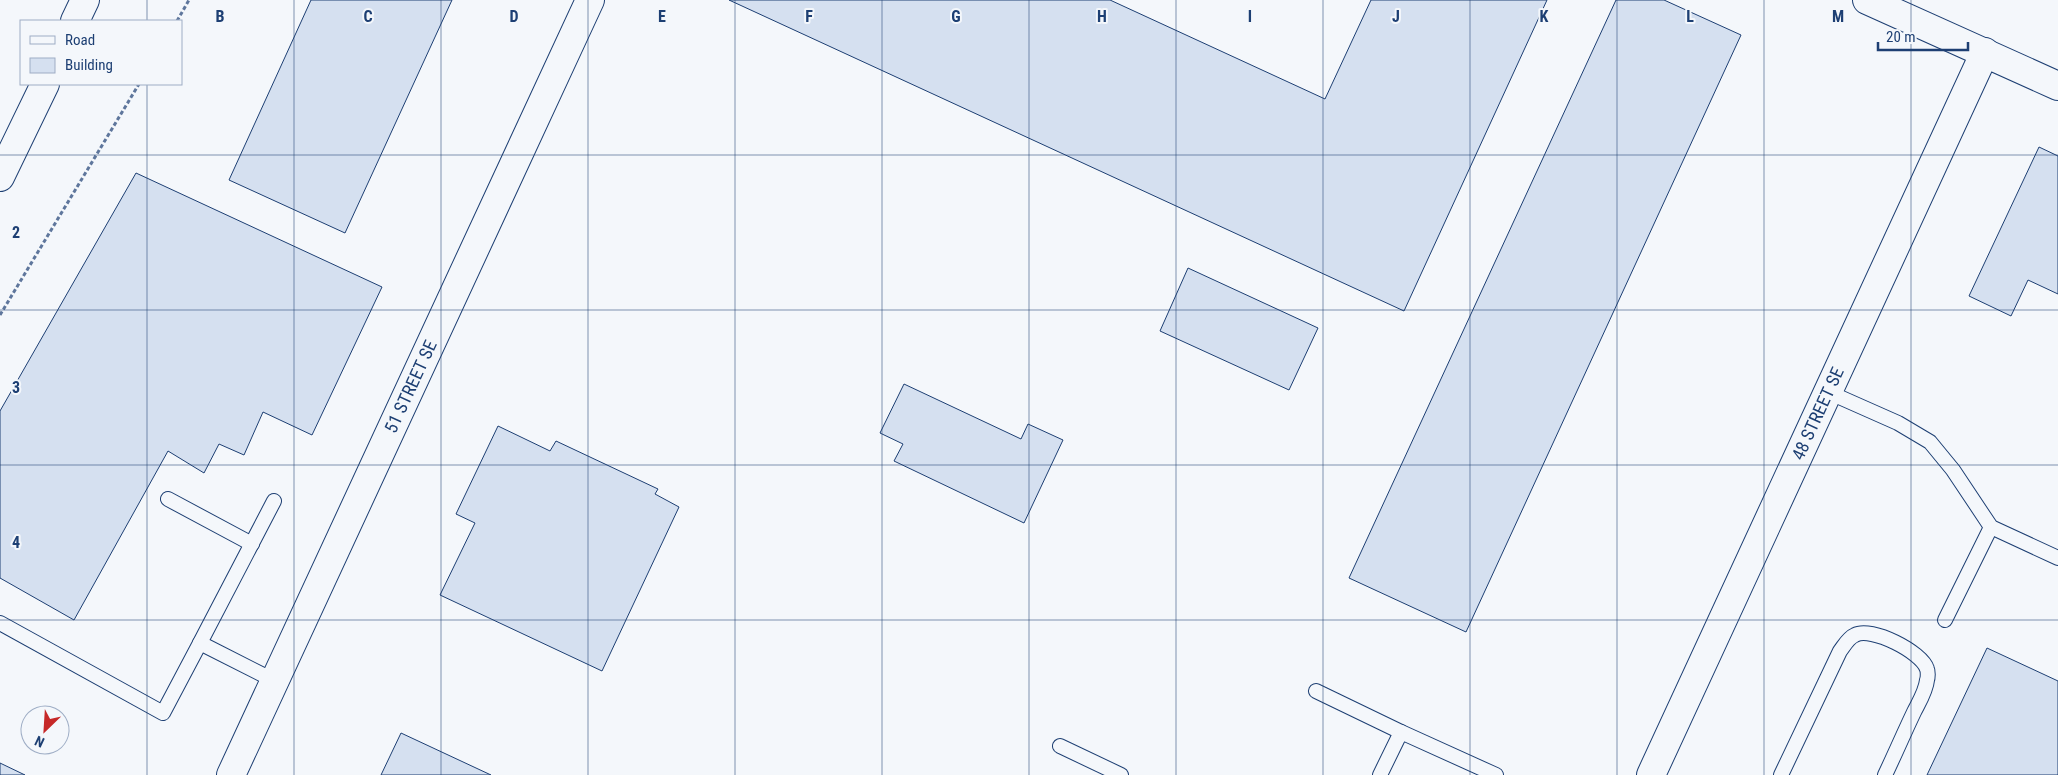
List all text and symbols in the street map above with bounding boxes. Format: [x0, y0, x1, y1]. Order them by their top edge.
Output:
text: B [216, 7, 225, 26]
text: C [363, 7, 373, 26]
text: D [509, 7, 519, 26]
text: E [658, 7, 666, 26]
text: F [805, 7, 813, 26]
text: G [951, 7, 961, 26]
text: H [1097, 7, 1107, 26]
text: I [1248, 7, 1252, 26]
text: J [1392, 7, 1400, 26]
text: K [1540, 7, 1549, 26]
text: L [1686, 7, 1694, 26]
text: M [1832, 7, 1844, 26]
legend [20, 20, 182, 85]
scale bar [1878, 20, 1968, 52]
text: 20 m [1886, 28, 1916, 46]
text: Road [65, 31, 95, 49]
text: Building [65, 56, 113, 74]
text: 2 [12, 223, 20, 242]
street label: 51 STREET SE [380, 337, 441, 436]
street label: 48 STREET SE [1787, 364, 1848, 463]
text: 3 [12, 378, 20, 397]
text: 4 [12, 533, 20, 552]
north arrow [20, 705, 70, 755]
text: N [32, 733, 47, 751]

